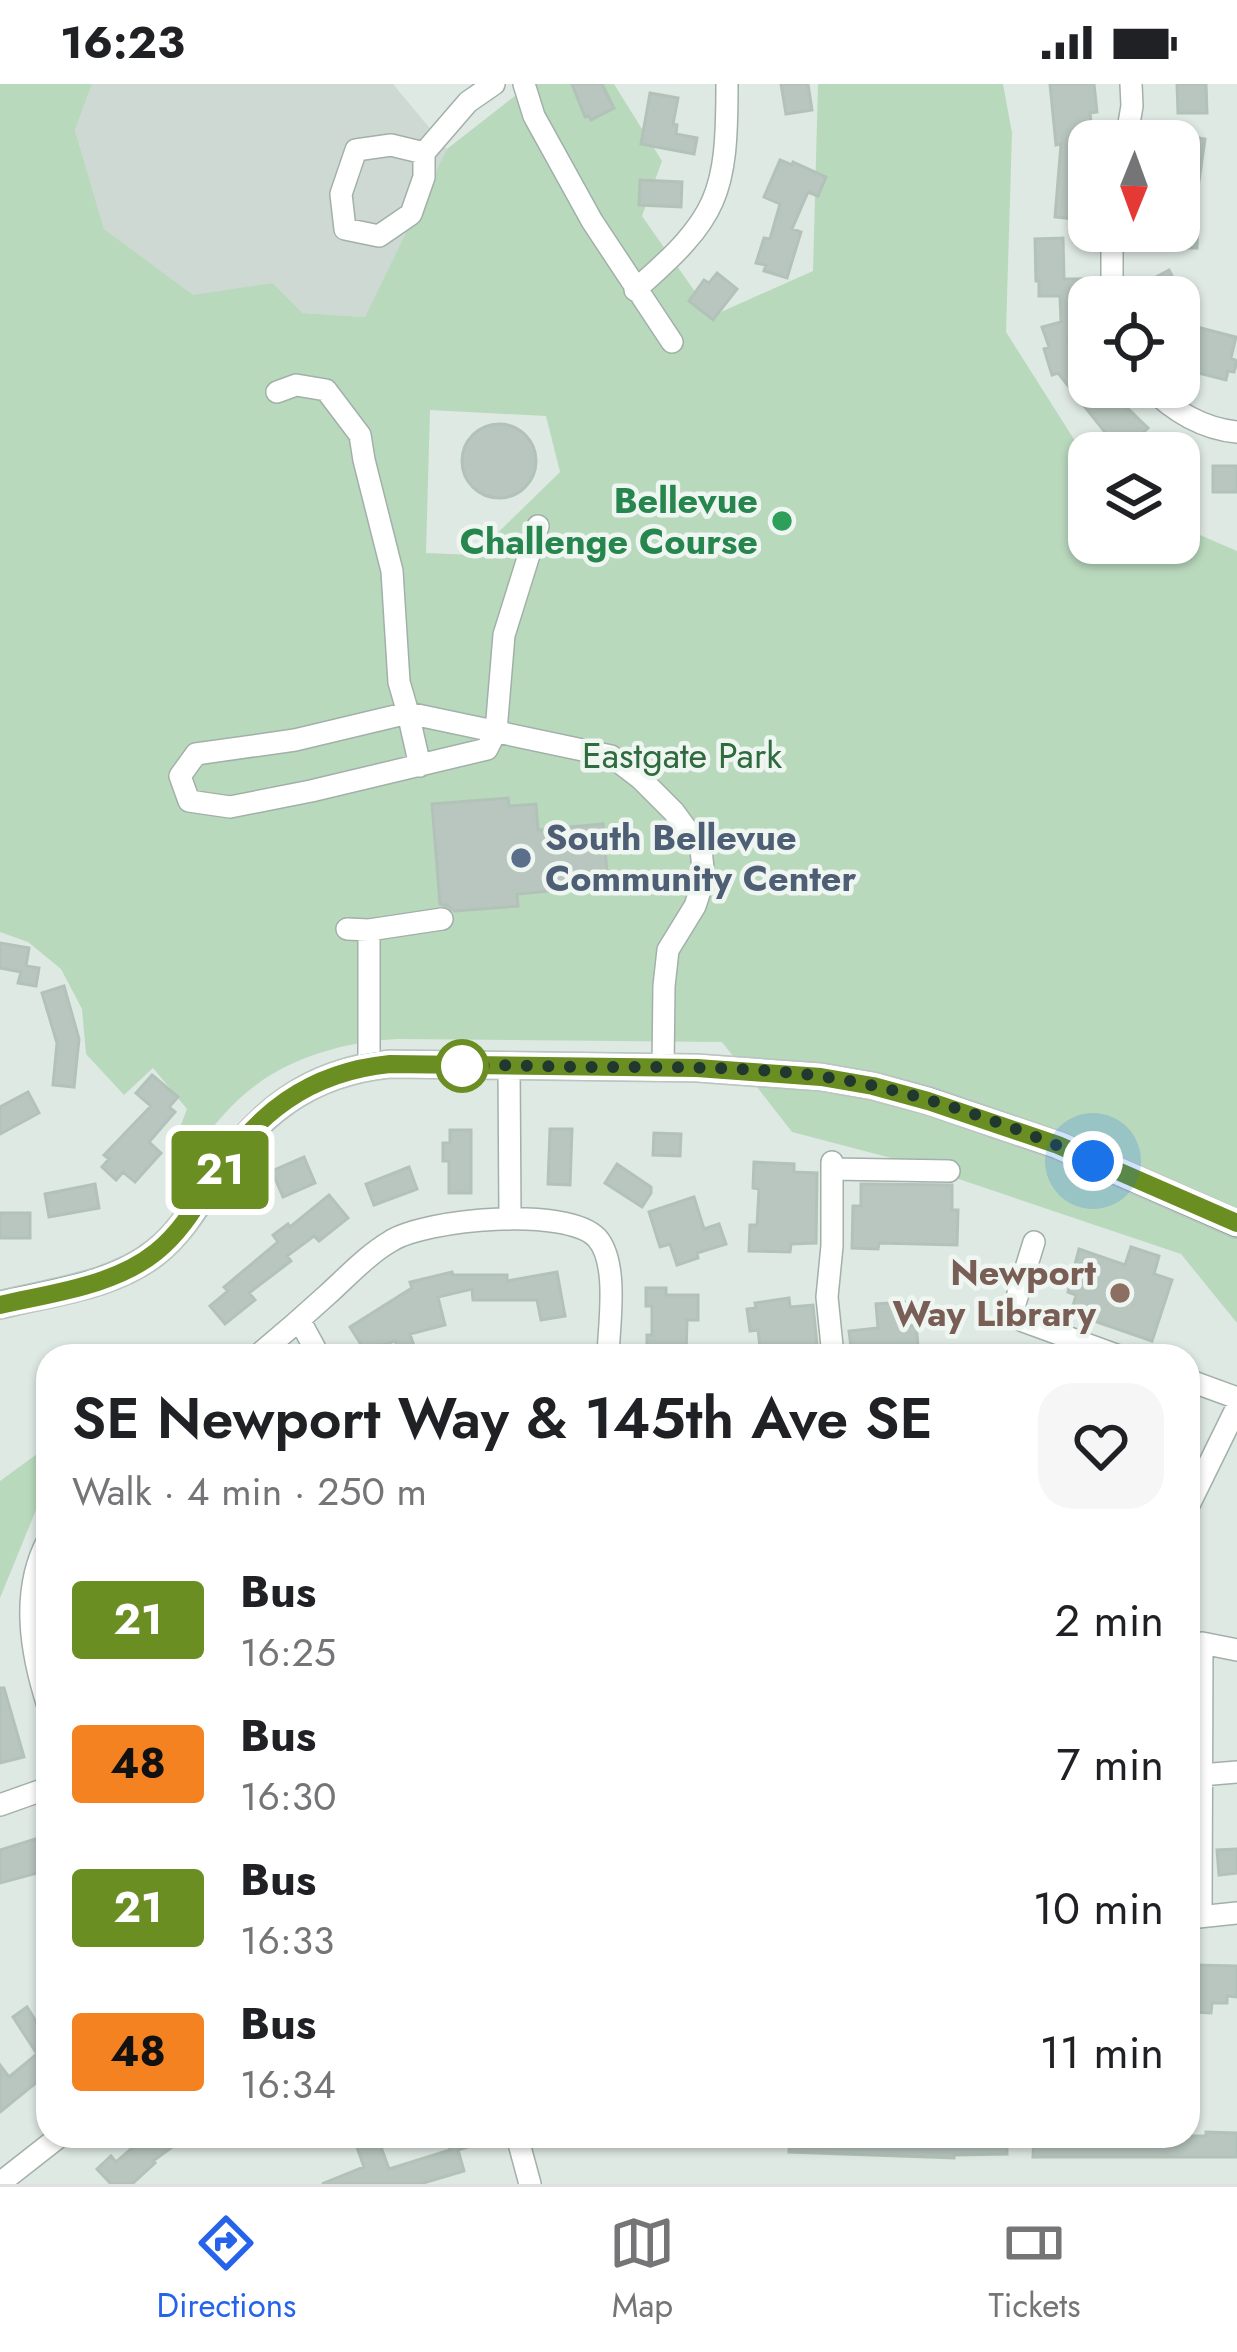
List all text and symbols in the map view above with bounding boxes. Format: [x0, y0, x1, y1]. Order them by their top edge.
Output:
text: 16:23 [60, 10, 185, 75]
north arrow [1068, 120, 1200, 252]
map controls [1068, 120, 1200, 564]
button: locate [1068, 276, 1200, 408]
button: layers [1068, 432, 1200, 564]
place label: Bellevue Challenge Course [460, 474, 758, 567]
marker: Bellevue Challenge Course [769, 508, 795, 534]
park label: Eastgate Park [582, 729, 782, 781]
place label: South Bellevue Community Center [545, 811, 856, 904]
marker: South Bellevue Community Center [508, 845, 534, 871]
unlabelled marker [437, 1041, 487, 1091]
line badge: 21 [166, 1131, 274, 1209]
your location [1063, 1131, 1123, 1191]
text: 21 [196, 1139, 244, 1200]
place label: Newport Way Library [892, 1246, 1097, 1339]
marker: Newport Way Library [1107, 1280, 1133, 1306]
text: SE Newport Way & 145th Ave SE [72, 1377, 933, 1459]
button: heart [1038, 1383, 1164, 1509]
text: Walk · 4 min · 250 m [72, 1463, 427, 1520]
text: Bus [240, 1559, 316, 1624]
text: 2 min [1054, 1588, 1164, 1653]
text: 21 [114, 1589, 162, 1650]
text: 16:25 [240, 1624, 336, 1681]
text: Bus [240, 1703, 316, 1768]
text: 7 min [1056, 1732, 1164, 1797]
text: 48 [110, 1733, 166, 1794]
text: 16:30 [240, 1768, 336, 1825]
text: Bus [240, 1847, 316, 1912]
text: 10 min [1033, 1876, 1164, 1941]
text: 21 [114, 1877, 162, 1938]
text: 16:33 [240, 1912, 334, 1969]
text: Bus [240, 1991, 316, 2056]
text: 11 min [1040, 2020, 1164, 2085]
text: 48 [110, 2021, 166, 2082]
text: 16:34 [240, 2056, 336, 2113]
tab: Directions [157, 2210, 296, 2329]
tab: Map [609, 2210, 675, 2329]
tab: Tickets [989, 2210, 1080, 2329]

